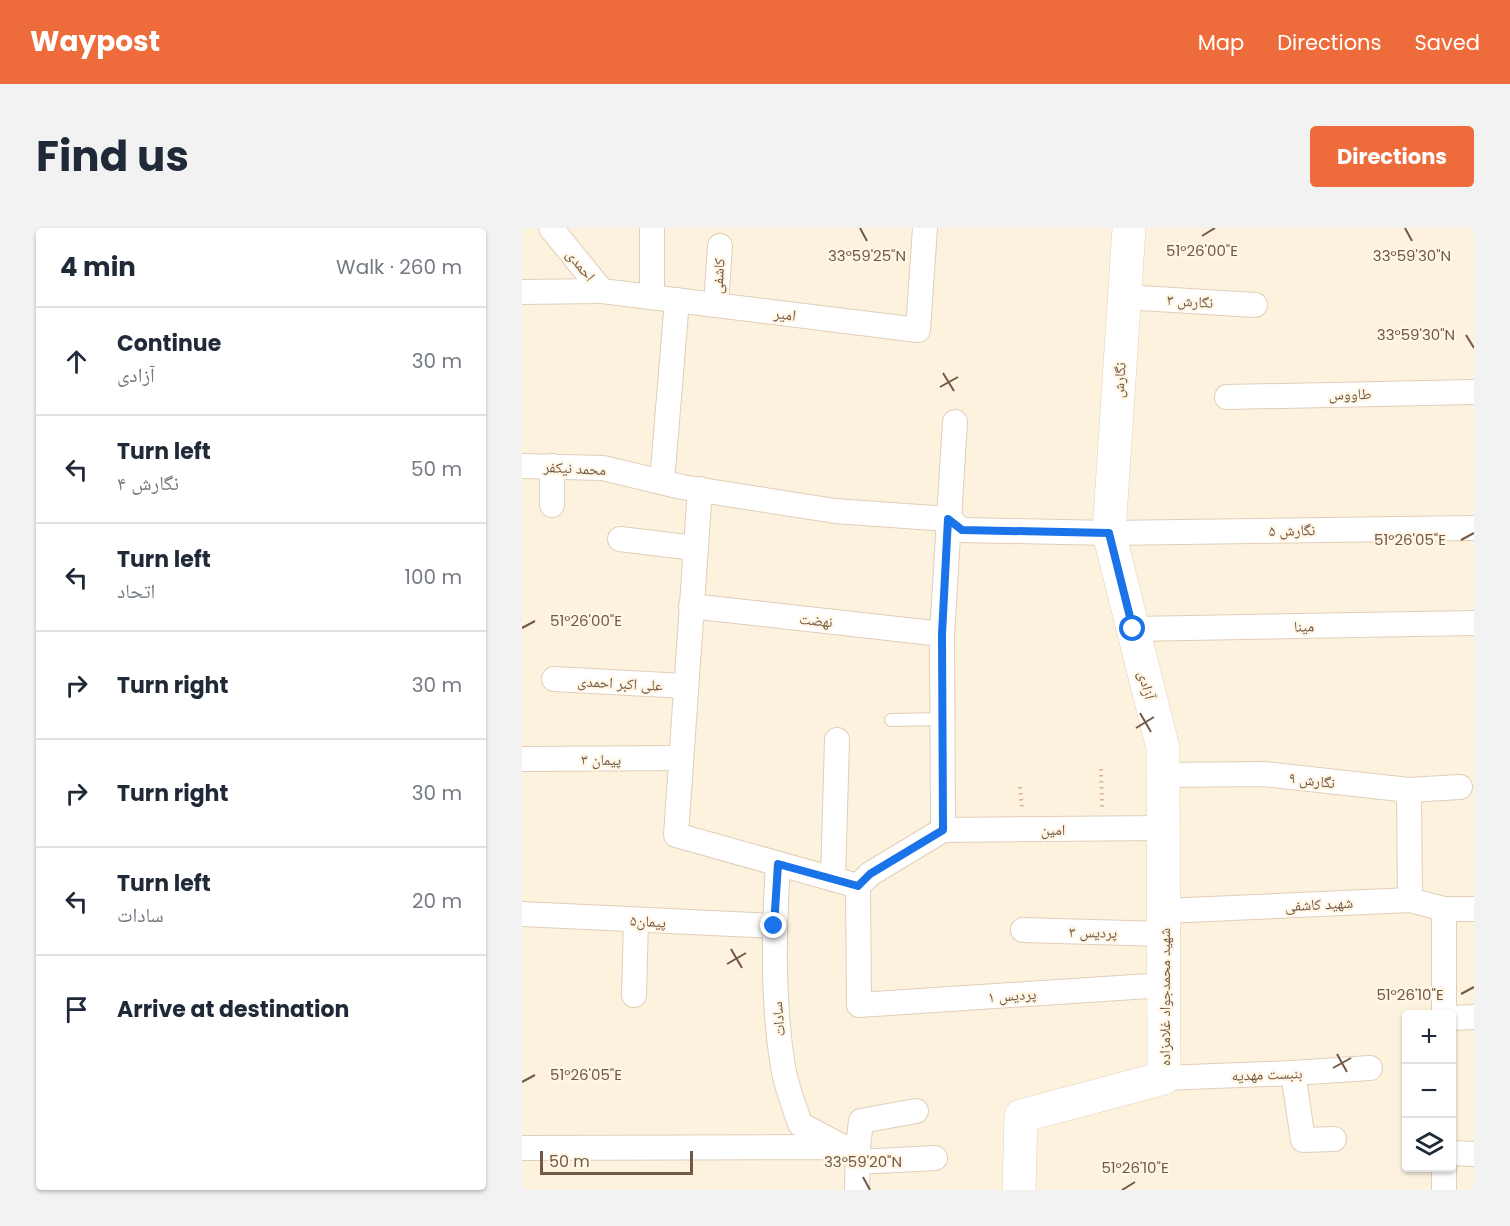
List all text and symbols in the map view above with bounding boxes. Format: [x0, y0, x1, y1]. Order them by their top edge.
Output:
text: Waypost [30, 22, 160, 61]
text: Map [1198, 28, 1244, 57]
text: Directions [1277, 28, 1381, 57]
text: Saved [1414, 28, 1480, 57]
button: Directions [1310, 126, 1474, 187]
text: Find us [36, 127, 189, 186]
text: 51°26'00"E [1166, 240, 1238, 261]
street label: احمدی [562, 245, 600, 285]
text: 33°59'25"N [828, 245, 906, 266]
text: 33°59'30"N [1373, 245, 1451, 266]
text: 4 min [60, 249, 136, 285]
text: Walk · 260 m [336, 253, 462, 281]
street label: کاشفی [706, 257, 730, 295]
street label: نگارش ۳ [1166, 289, 1214, 313]
street label: امیر [772, 302, 797, 326]
text: 33°59'30"N [1377, 324, 1455, 345]
text: Continue [117, 328, 221, 359]
icon: ahead [60, 345, 93, 378]
text: 30 m [412, 347, 462, 375]
text: آزادی [117, 361, 155, 389]
street label: نگارش [1107, 361, 1131, 399]
street label: طاووس [1328, 383, 1372, 405]
text: Turn left [117, 436, 211, 467]
icon: left [60, 453, 93, 486]
text: 50 m [411, 455, 462, 483]
street label: محمد نیکفر [542, 456, 607, 480]
text: نگارش ۴ [117, 469, 179, 497]
street label: نگارش ۵ [1269, 519, 1315, 541]
text: 51°26'05"E [1374, 529, 1446, 550]
text: Turn left [117, 544, 211, 575]
icon: left [60, 561, 93, 594]
text: 100 m [405, 563, 462, 591]
text: اتحاد [117, 577, 155, 605]
street label: نهضت [798, 608, 834, 632]
text: 51°26'00"E [550, 610, 622, 631]
route start [1119, 615, 1145, 641]
street label: مینا [1294, 615, 1315, 637]
icon: right [60, 669, 93, 702]
street label: آزادی [1133, 669, 1161, 702]
text: Turn right [117, 670, 228, 701]
street label: علی اکبر احمدی [577, 670, 664, 696]
text: 30 m [412, 671, 462, 699]
street label: پیمان ۳ [581, 749, 621, 770]
street label: نگارش ۹ [1288, 767, 1336, 793]
icon: right [60, 777, 93, 810]
text: Turn right [117, 778, 228, 809]
text: 30 m [412, 779, 462, 807]
street label: امین [1041, 819, 1065, 840]
text: Turn left [117, 868, 211, 899]
icon: left [60, 885, 93, 918]
text: 20 m [412, 887, 462, 915]
street label: شهید کاشفی [1284, 892, 1354, 916]
text: سادات [117, 901, 164, 929]
street label: پیمان۵ [629, 910, 667, 932]
route end [760, 912, 786, 938]
street label: پردیس ۳ [1069, 921, 1117, 943]
street label: شهید محمدجواد غلامزاده [1154, 928, 1175, 1066]
street label: پردیس ۱ [987, 983, 1037, 1007]
text: 51°26'10"E [1376, 984, 1444, 1005]
icon: arrive [60, 993, 93, 1026]
text: Arrive at destination [117, 994, 349, 1025]
street label: سادات [766, 1001, 790, 1037]
map controls [1402, 1010, 1456, 1172]
button: + [1402, 1010, 1456, 1064]
street label: بنبست مهدیه [1231, 1062, 1303, 1086]
text: 51°26'05"E [550, 1064, 622, 1085]
button: − [1402, 1064, 1456, 1118]
button: layers [1402, 1118, 1456, 1172]
scale bar [540, 1148, 693, 1176]
text: 50 m [549, 1150, 590, 1173]
text: 33°59'20"N [824, 1151, 902, 1172]
text: 51°26'10"E [1101, 1157, 1169, 1178]

